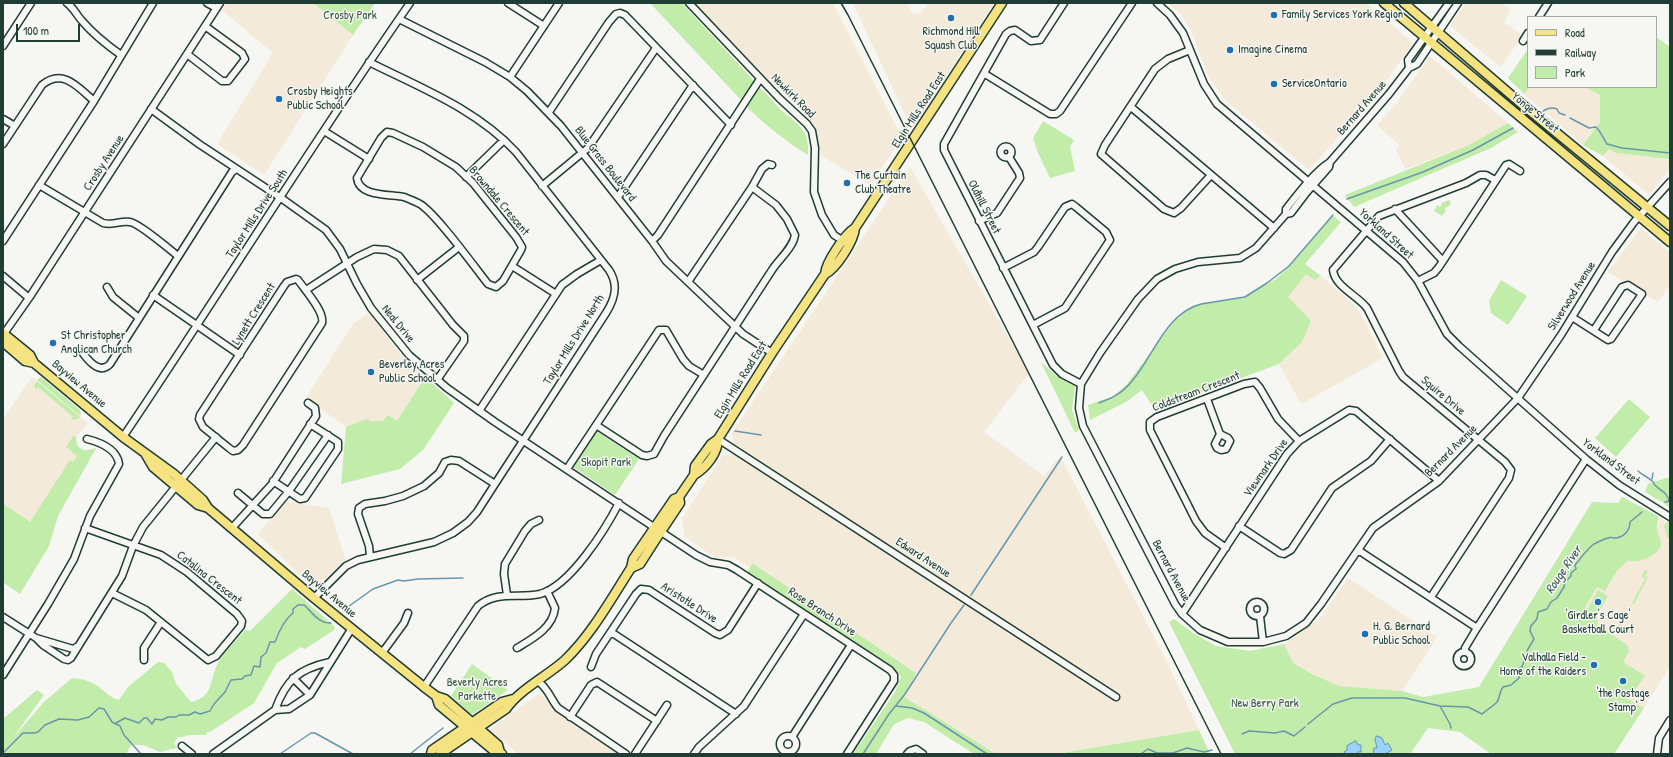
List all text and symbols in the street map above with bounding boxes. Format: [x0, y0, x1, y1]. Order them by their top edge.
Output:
place label: Family Services York Region [1282, 8, 1403, 22]
park label: Crosby Park [323, 9, 377, 23]
marker: Family Services York Region [1269, 10, 1279, 20]
marker: Richmond Hill Squash Club [946, 13, 956, 23]
scale bar [18, 16, 82, 42]
legend [1527, 16, 1657, 88]
text: 100 m [23, 22, 49, 39]
text: Road [1565, 24, 1585, 41]
place label: Richmond Hill Squash Club [922, 25, 980, 53]
place label: Imagine Cinema [1238, 43, 1307, 57]
text: Railway [1565, 44, 1596, 61]
marker: Imagine Cinema [1225, 45, 1235, 55]
text: Park [1565, 64, 1585, 81]
street label: Elgin Mills Road East [889, 69, 949, 151]
street label: Newkirk Road [768, 71, 818, 121]
place label: ServiceOntario [1282, 77, 1347, 91]
street label: Bernard Avenue [1334, 78, 1390, 138]
marker: ServiceOntario [1269, 79, 1279, 89]
place label: Crosby Heights Public School [287, 85, 353, 113]
street label: Yonge Street [1509, 90, 1561, 136]
marker: Crosby Heights Public School [274, 94, 284, 104]
street label: Blue Grass Boulevard [571, 124, 639, 204]
street label: Crosby Avenue [81, 132, 127, 194]
street label: Browndale Crescent [466, 163, 532, 239]
street label: Taylor Mills Drive South [223, 167, 291, 261]
place label: The Curtain Club Theatre [855, 169, 911, 197]
marker: The Curtain Club Theatre [842, 178, 852, 188]
street label: Oldhill Street [964, 178, 1004, 236]
street label: Yorkland Street [1356, 206, 1416, 262]
street label: Silverwood Avenue [1545, 259, 1599, 333]
street label: Lynett Crescent [229, 280, 279, 348]
street label: Taylor Mills Drive North [540, 292, 608, 388]
street label: Neal Drive [378, 302, 418, 346]
place label: St Christopher Anglican Church [61, 329, 132, 357]
marker: St Christopher Anglican Church [48, 338, 58, 348]
street label: Elgin Mills Road East [712, 339, 770, 421]
street label: Bayview Avenue [49, 357, 109, 411]
place label: Beverley Acres Public School [379, 358, 444, 386]
marker: Beverley Acres Public School [366, 367, 376, 377]
street label: Coldstream Crescent [1150, 369, 1242, 415]
street label: Squire Drive [1418, 373, 1468, 419]
street label: Bernard Avenue [1422, 422, 1480, 480]
street label: Viewmark Drive [1241, 436, 1291, 500]
street label: Yorkland Street [1579, 436, 1643, 488]
park label: Skopit Park [581, 456, 631, 470]
street label: Edward Avenue [893, 535, 953, 581]
street label: Bernard Avenue [1149, 538, 1193, 604]
water label: Rouge River [1542, 543, 1586, 597]
street label: Catalina Crescent [174, 548, 244, 608]
street label: Bayview Avenue [299, 567, 359, 621]
street label: Aristotle Drive [658, 579, 720, 627]
street label: Rose Branch Drive [785, 585, 859, 639]
marker: 'Girdler's Cage' Basketball Court [1593, 597, 1603, 607]
place label: 'Girdler's Cage' Basketball Court [1562, 609, 1634, 637]
place label: H. G. Bernard Public School [1373, 620, 1430, 648]
marker: H. G. Bernard Public School [1360, 629, 1370, 639]
place label: Valhalla Field - Home of the Raiders [1500, 651, 1586, 679]
marker: Valhalla Field - Home of the Raiders [1589, 660, 1599, 670]
park label: Beverly Acres Parkette [447, 676, 507, 704]
marker: 'the Postage Stamp' [1618, 676, 1628, 686]
place label: 'the Postage Stamp' [1597, 687, 1649, 715]
park label: New Berry Park [1231, 697, 1299, 711]

